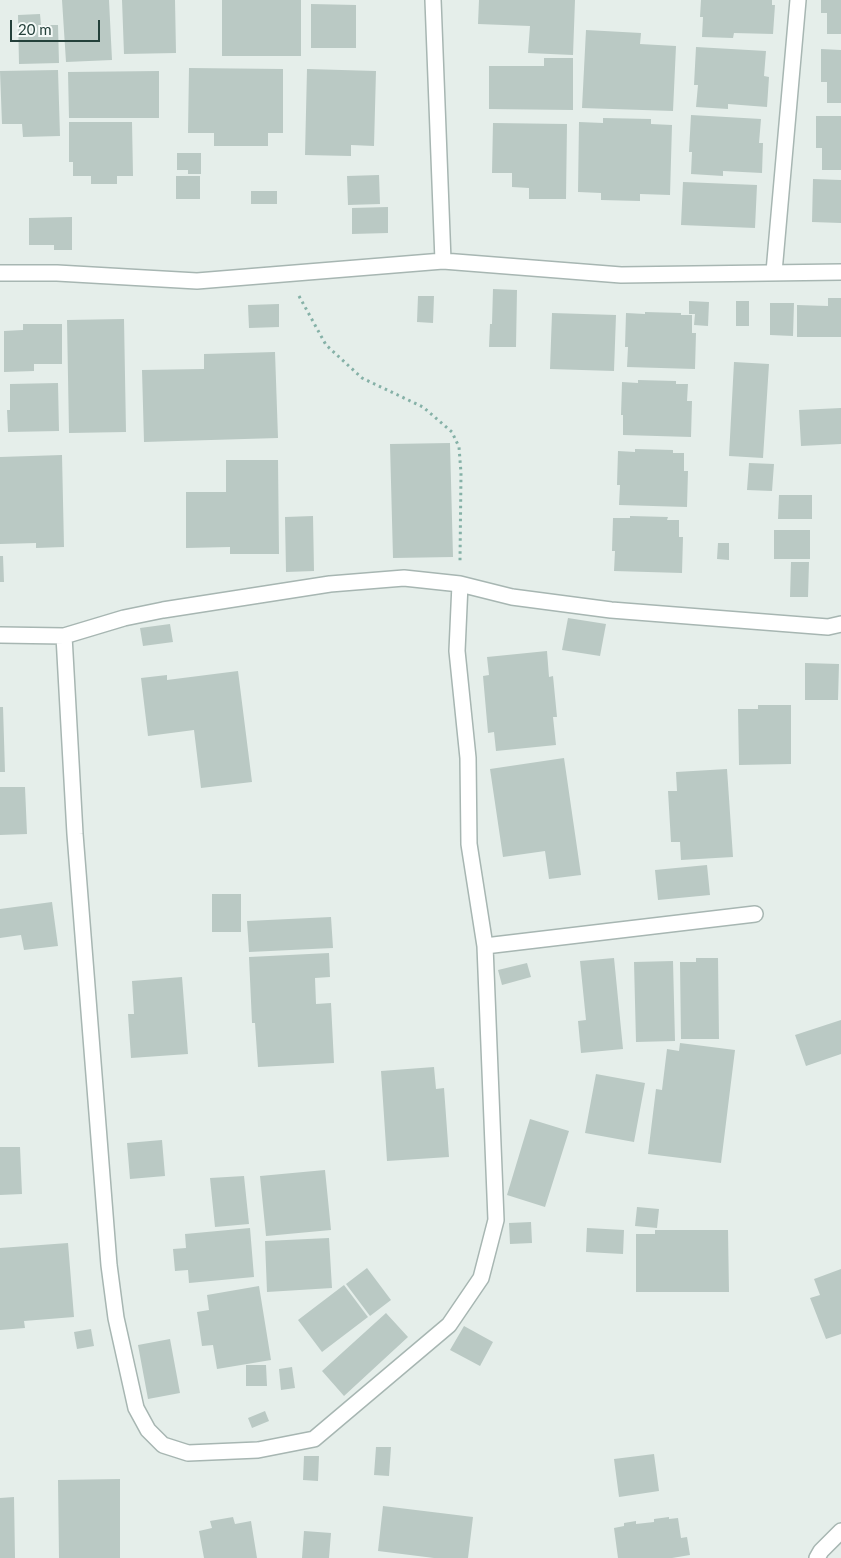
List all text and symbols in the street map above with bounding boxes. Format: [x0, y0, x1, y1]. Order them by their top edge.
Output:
scale bar [12, 10, 102, 42]
text: 20 m [18, 20, 52, 38]

